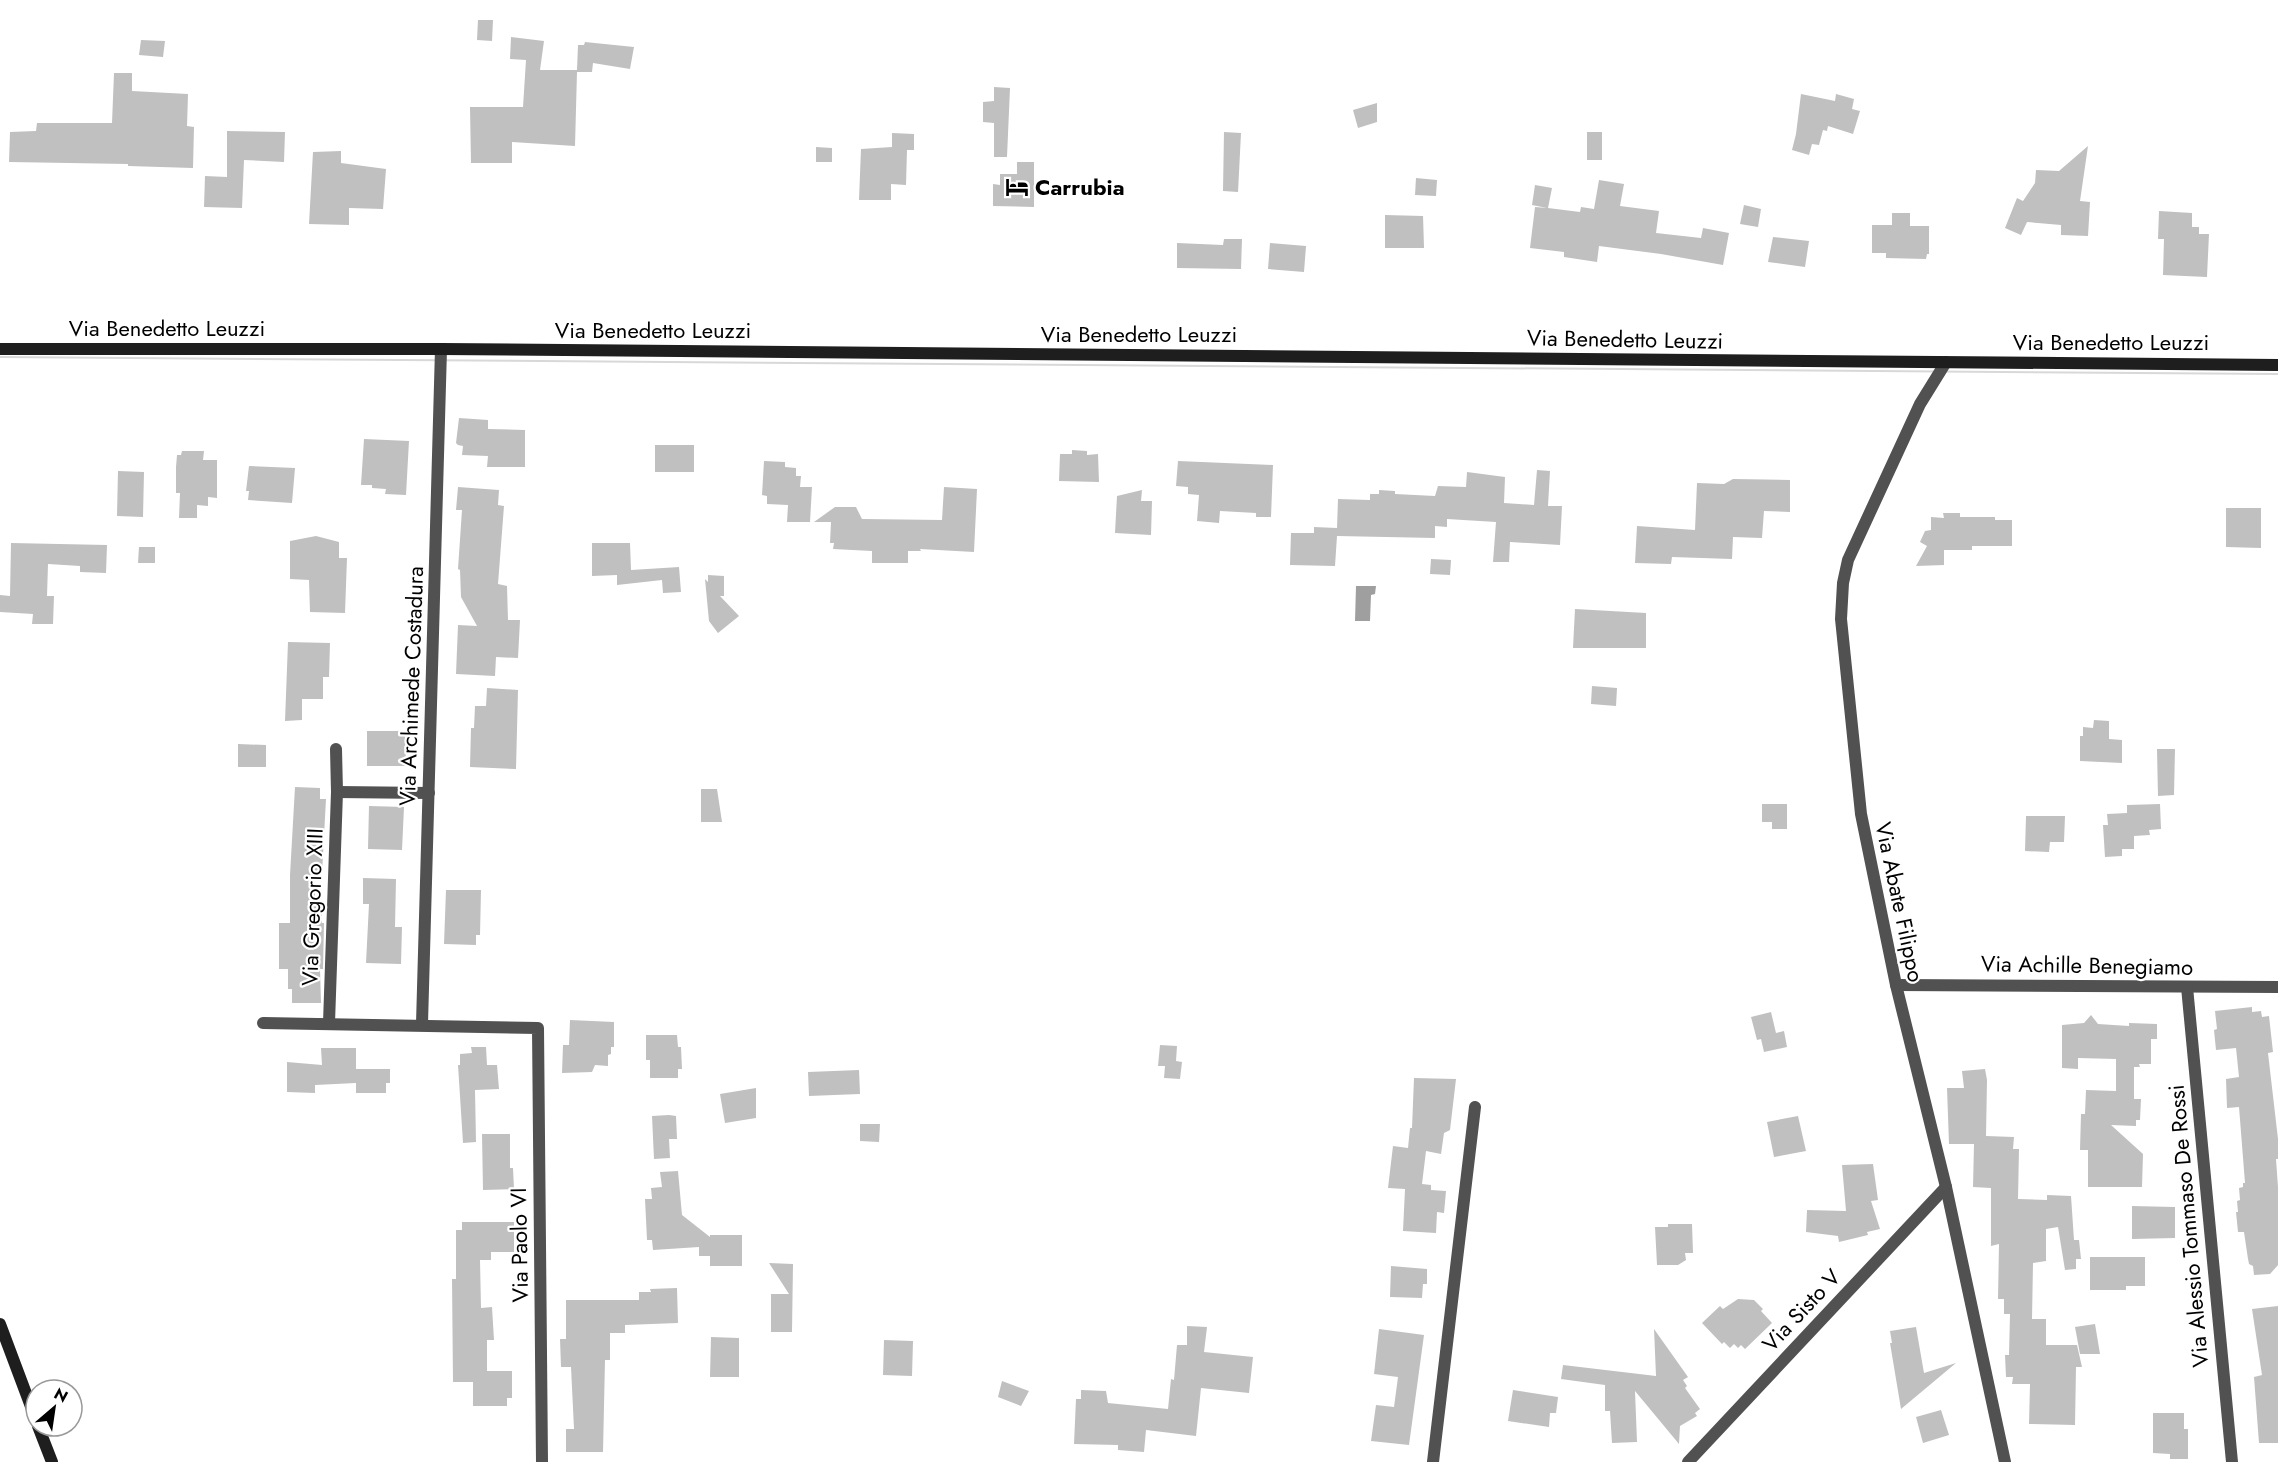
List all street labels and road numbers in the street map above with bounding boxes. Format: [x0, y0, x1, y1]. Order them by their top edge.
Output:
street label: Via Benedetto Leuzzi [69, 312, 265, 344]
street label: Via Benedetto Leuzzi [555, 314, 751, 346]
street label: Via Benedetto Leuzzi [1041, 318, 1237, 350]
street label: Via Benedetto Leuzzi [1527, 321, 1723, 357]
street label: Via Benedetto Leuzzi [2013, 326, 2209, 358]
street label: Via Archimede Costadura [391, 566, 431, 806]
street label: Via Abate Filippo [1867, 819, 1933, 985]
street label: Via Gregorio XIII [293, 828, 331, 986]
street label: Via Achille Benegiamo [1981, 947, 2193, 983]
street label: Via Alessio Tommaso De Rossi [2160, 1083, 2216, 1369]
street label: Via Paolo VI [502, 1187, 536, 1303]
street label: Via Sisto V [1754, 1261, 1848, 1358]

